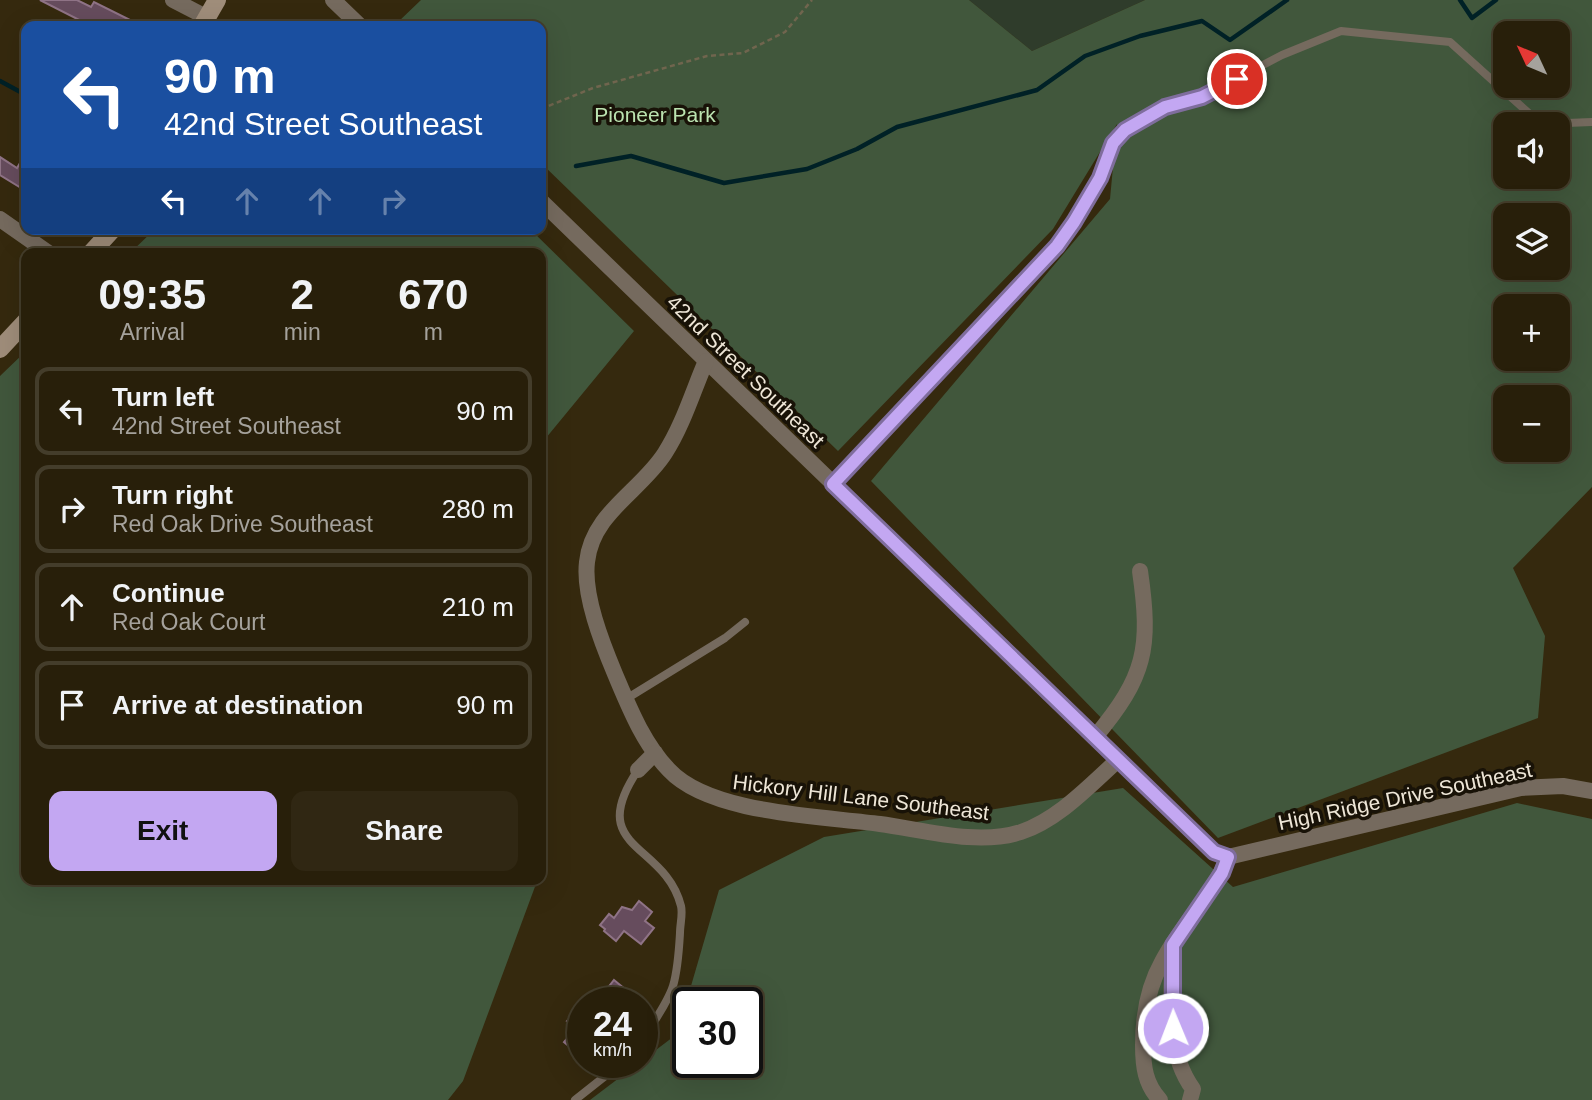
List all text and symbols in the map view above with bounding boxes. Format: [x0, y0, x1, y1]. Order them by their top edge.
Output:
north arrow [1493, 21, 1570, 98]
map controls [1493, 21, 1570, 462]
icon: left [49, 49, 140, 140]
text: 90 m [164, 49, 276, 103]
pin [1207, 49, 1267, 109]
icon: arrive [1218, 60, 1256, 98]
park label: Pioneer Park [594, 103, 716, 126]
text: 42nd Street Southeast [164, 106, 482, 142]
button: sound [1493, 112, 1570, 189]
icon: left [155, 182, 193, 220]
icon: ahead [228, 182, 266, 220]
icon: ahead [301, 182, 339, 220]
icon: right [374, 182, 412, 220]
button: layers [1493, 203, 1570, 280]
text: 09:35 [99, 271, 206, 318]
text: 2 [290, 271, 314, 318]
text: 670 [398, 271, 468, 318]
street label: 42nd Street Southeast [663, 290, 829, 452]
button: + [1493, 294, 1570, 371]
text: Arrival [120, 319, 185, 345]
text: min [284, 319, 321, 345]
text: m [424, 319, 443, 345]
text: Turn left [112, 382, 214, 412]
button: − [1493, 385, 1570, 462]
icon: left [53, 392, 91, 430]
text: 90 m [456, 396, 514, 426]
text: 42nd Street Southeast [112, 413, 341, 439]
text: Turn right [112, 480, 233, 510]
icon: right [53, 490, 91, 528]
text: 280 m [442, 494, 514, 524]
text: Red Oak Drive Southeast [112, 511, 373, 537]
text: Continue [112, 578, 225, 608]
icon: ahead [53, 588, 91, 626]
text: 210 m [442, 592, 514, 622]
text: Red Oak Court [112, 609, 265, 635]
icon: arrive [53, 686, 91, 724]
text: Arrive at destination [112, 690, 363, 720]
text: 90 m [456, 690, 514, 720]
street label: High Ridge Drive Southeast [1276, 758, 1534, 834]
street label: Hickory Hill Lane Southeast [732, 770, 991, 824]
button: Exit [49, 791, 277, 871]
button: Share [291, 791, 518, 871]
speed limit sign: 30 [672, 987, 763, 1078]
position arrow [1136, 991, 1210, 1065]
text: 24 [593, 1004, 632, 1043]
text: km/h [593, 1040, 632, 1060]

